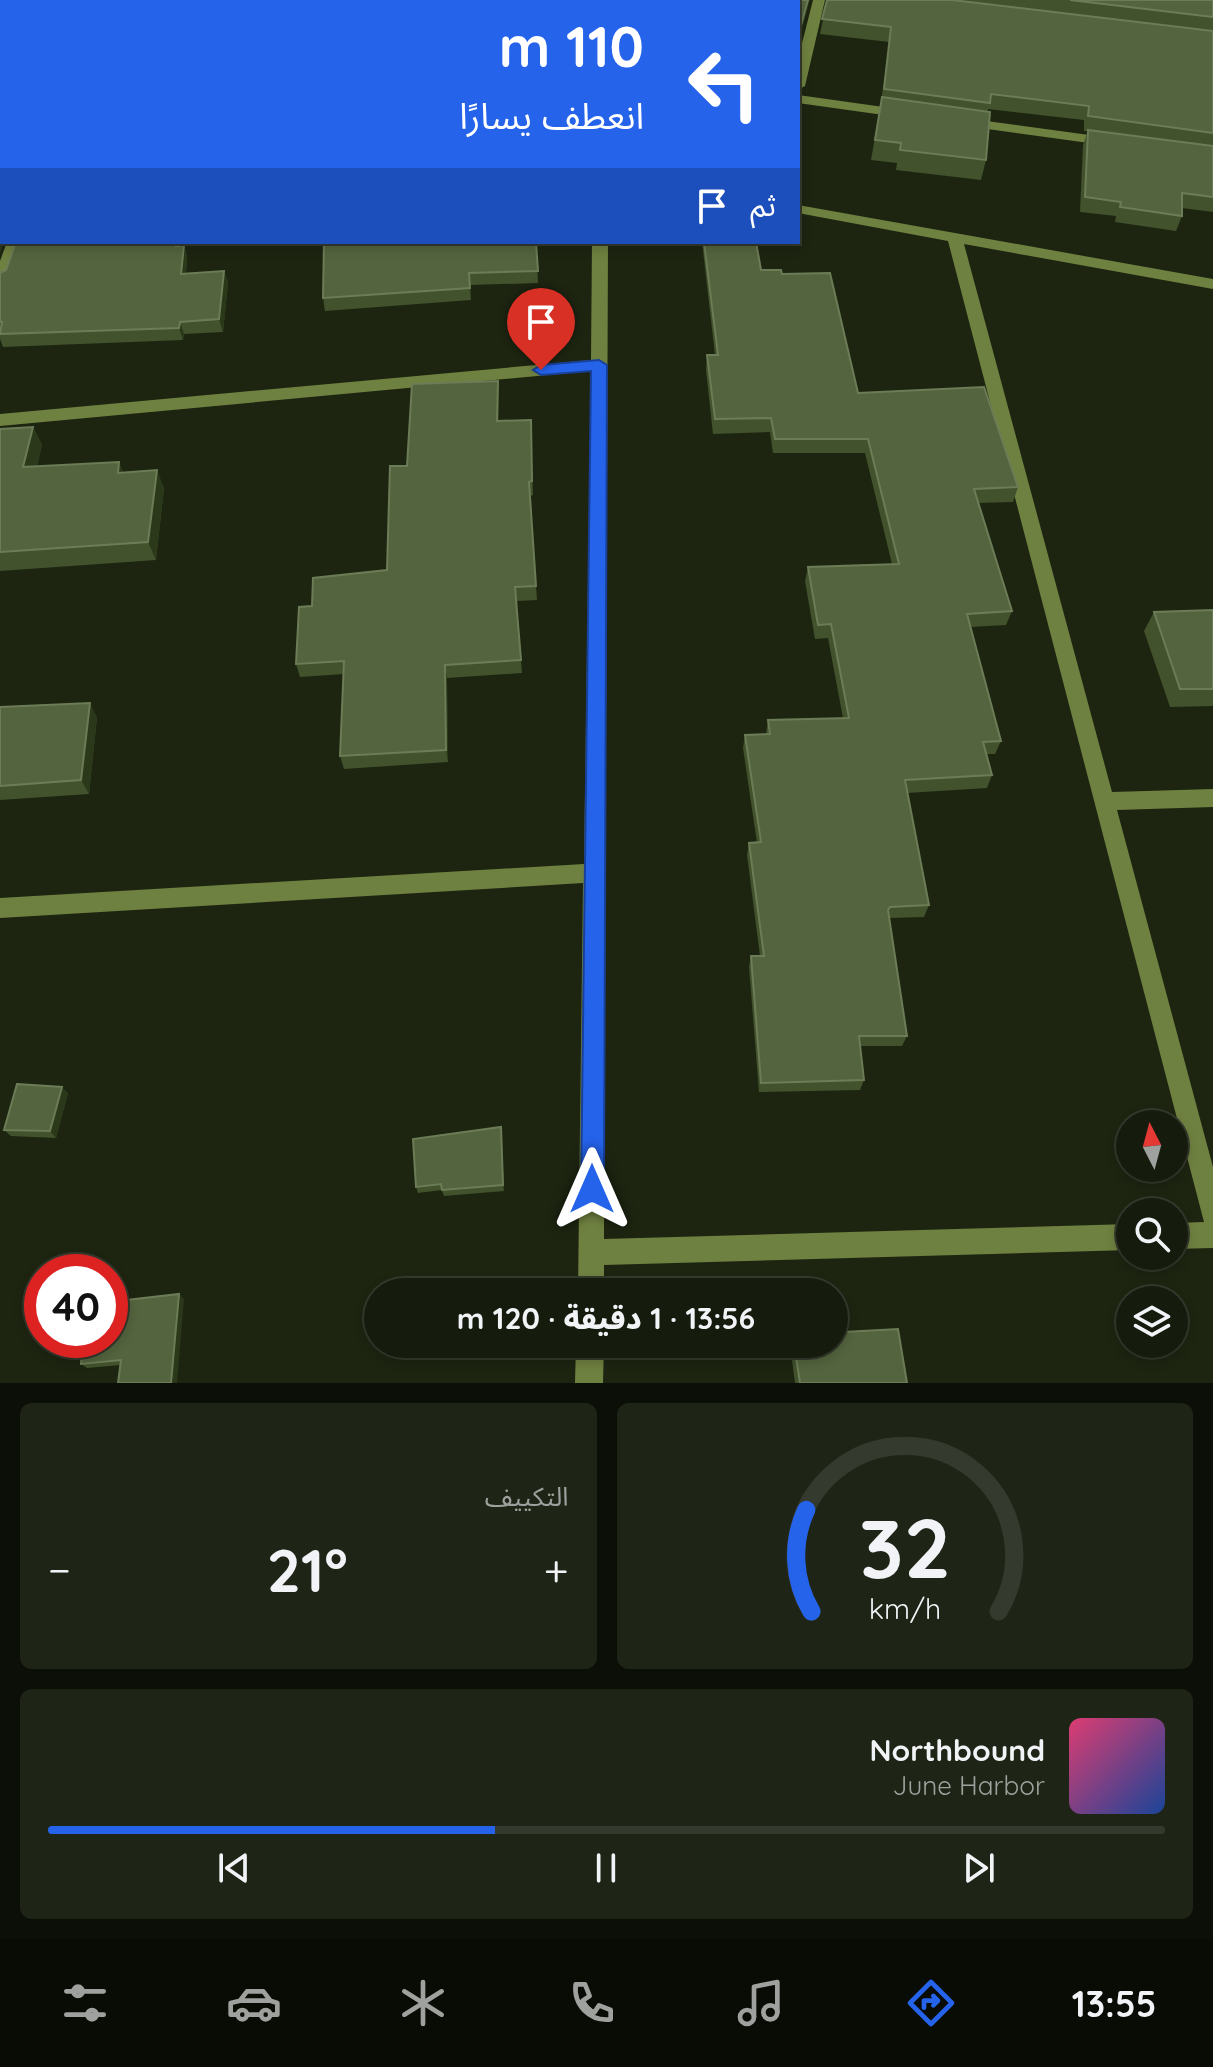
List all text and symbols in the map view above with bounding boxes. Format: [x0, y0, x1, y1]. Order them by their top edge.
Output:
text: 110 m [499, 11, 644, 81]
icon: left [672, 32, 776, 136]
text: انعطف يسارًا [459, 93, 644, 138]
icon: arrive [690, 184, 734, 228]
text: ثم [750, 186, 776, 224]
pin [507, 288, 575, 370]
icon: arrive [519, 300, 563, 344]
north arrow [1116, 1110, 1188, 1182]
map controls [1116, 1110, 1188, 1358]
position arrow [550, 1147, 634, 1231]
button: search [1116, 1198, 1188, 1270]
speed limit sign: 40 [24, 1254, 128, 1358]
button: layers [1116, 1286, 1188, 1358]
text: 13:56 · 1 دقيقة · 120 m [457, 1299, 755, 1337]
text: التكييف [485, 1480, 569, 1513]
text: 32 [859, 1495, 951, 1599]
text: 21° [267, 1532, 348, 1607]
text: − [48, 1542, 71, 1597]
text: + [544, 1542, 569, 1597]
text: km/h [868, 1590, 941, 1626]
text: Northbound [869, 1731, 1045, 1769]
text: June Harbor [893, 1769, 1045, 1802]
icon: previous [212, 1846, 256, 1890]
icon: pause [584, 1846, 628, 1890]
icon: next [957, 1846, 1001, 1890]
icon: filters [57, 1975, 113, 2031]
icon: car [226, 1975, 282, 2031]
icon: climate [395, 1975, 451, 2031]
icon: phone [564, 1975, 620, 2031]
icon: music [733, 1975, 789, 2031]
icon: directions [903, 1975, 959, 2031]
text: 13:55 [1072, 1981, 1156, 2026]

